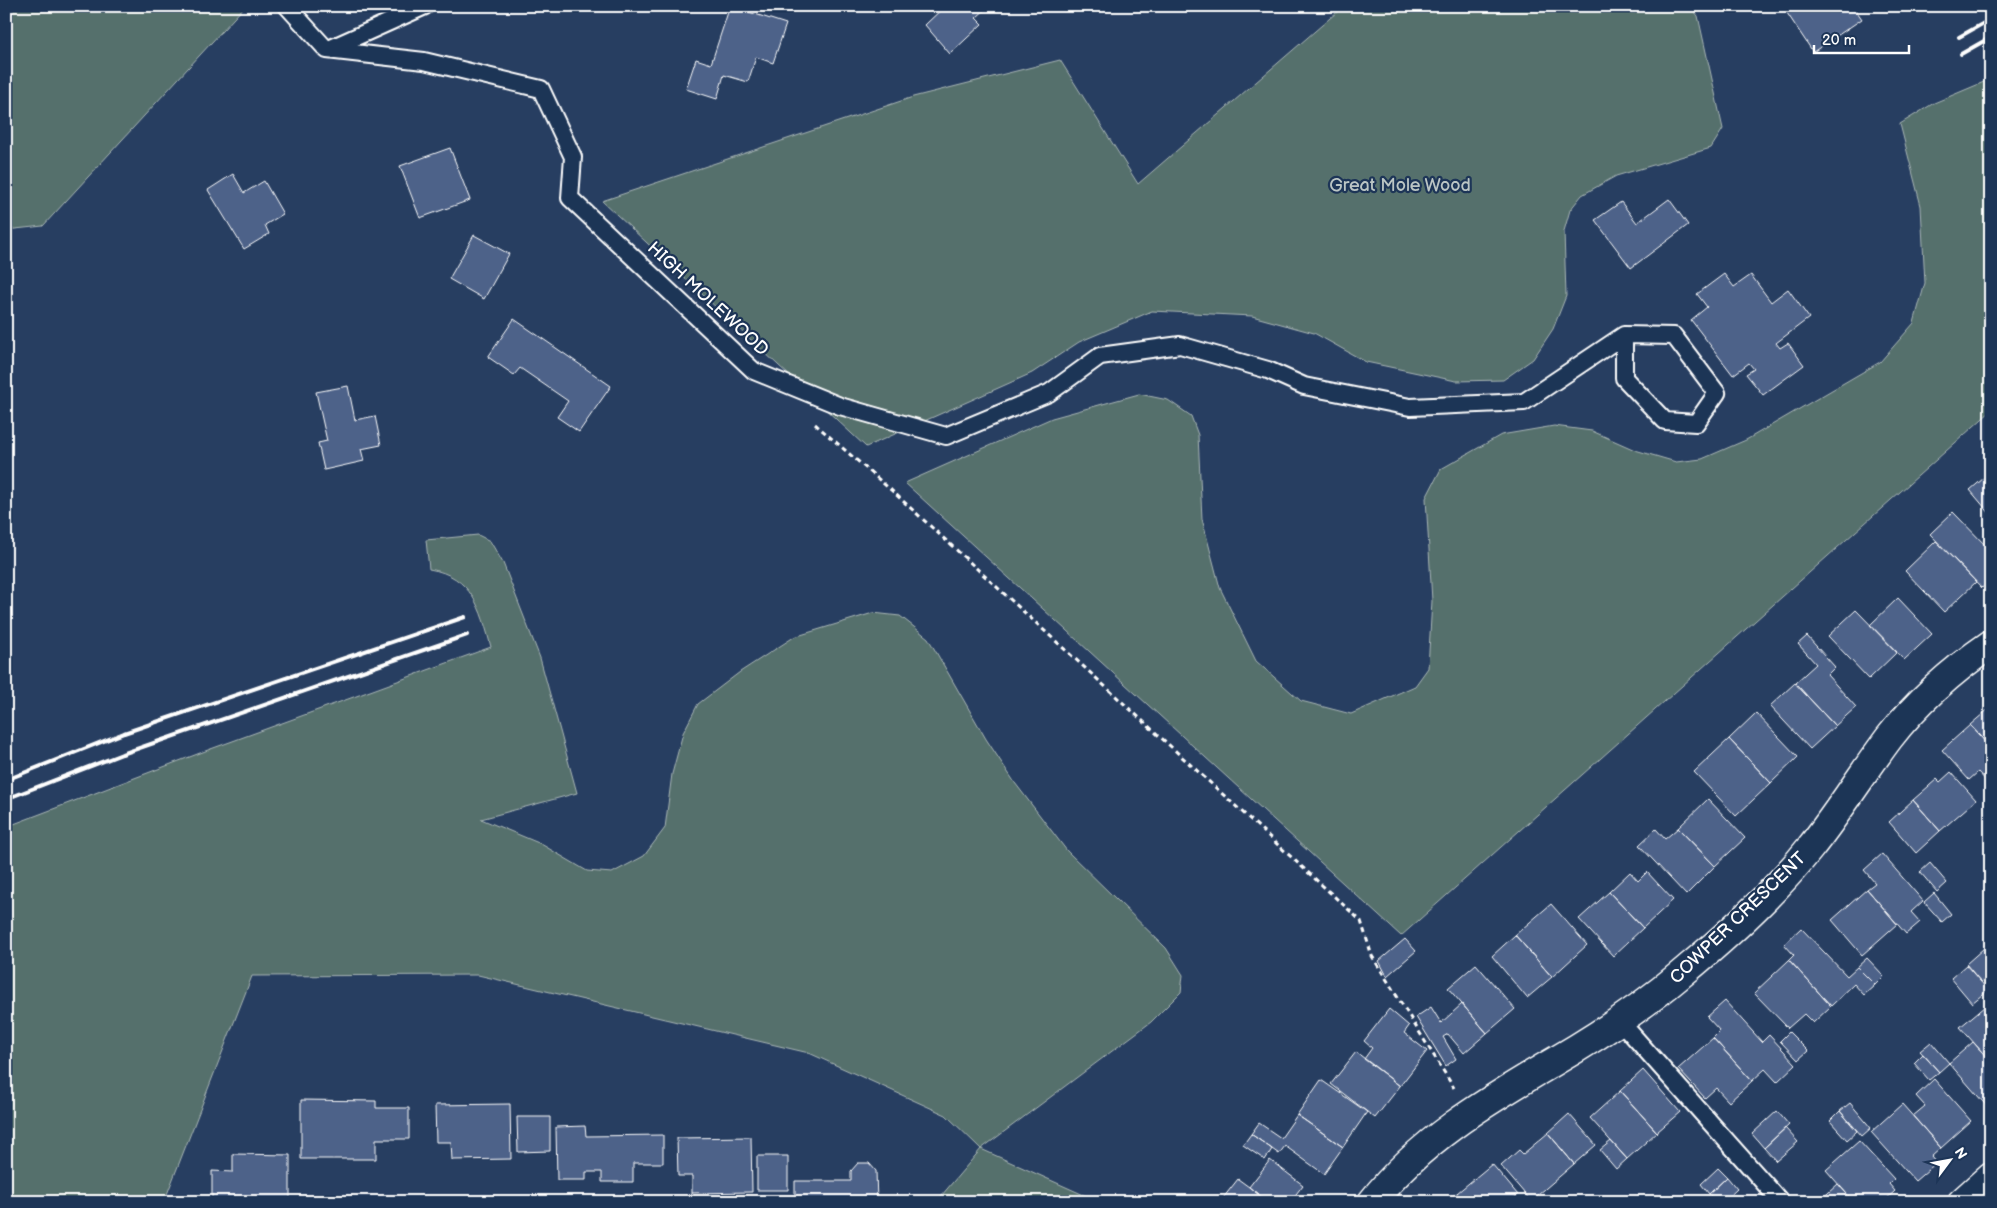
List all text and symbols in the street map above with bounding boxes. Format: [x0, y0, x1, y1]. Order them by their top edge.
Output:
scale bar [1814, 22, 1910, 54]
text: 20 m [1822, 31, 1856, 50]
park label: Great Mole Wood [1329, 175, 1471, 196]
street label: HIGH MOLEWOOD [643, 238, 773, 360]
street label: COWPER CRESCENT [1666, 848, 1810, 988]
north arrow [1924, 1136, 1974, 1186]
text: N [1951, 1144, 1971, 1162]

